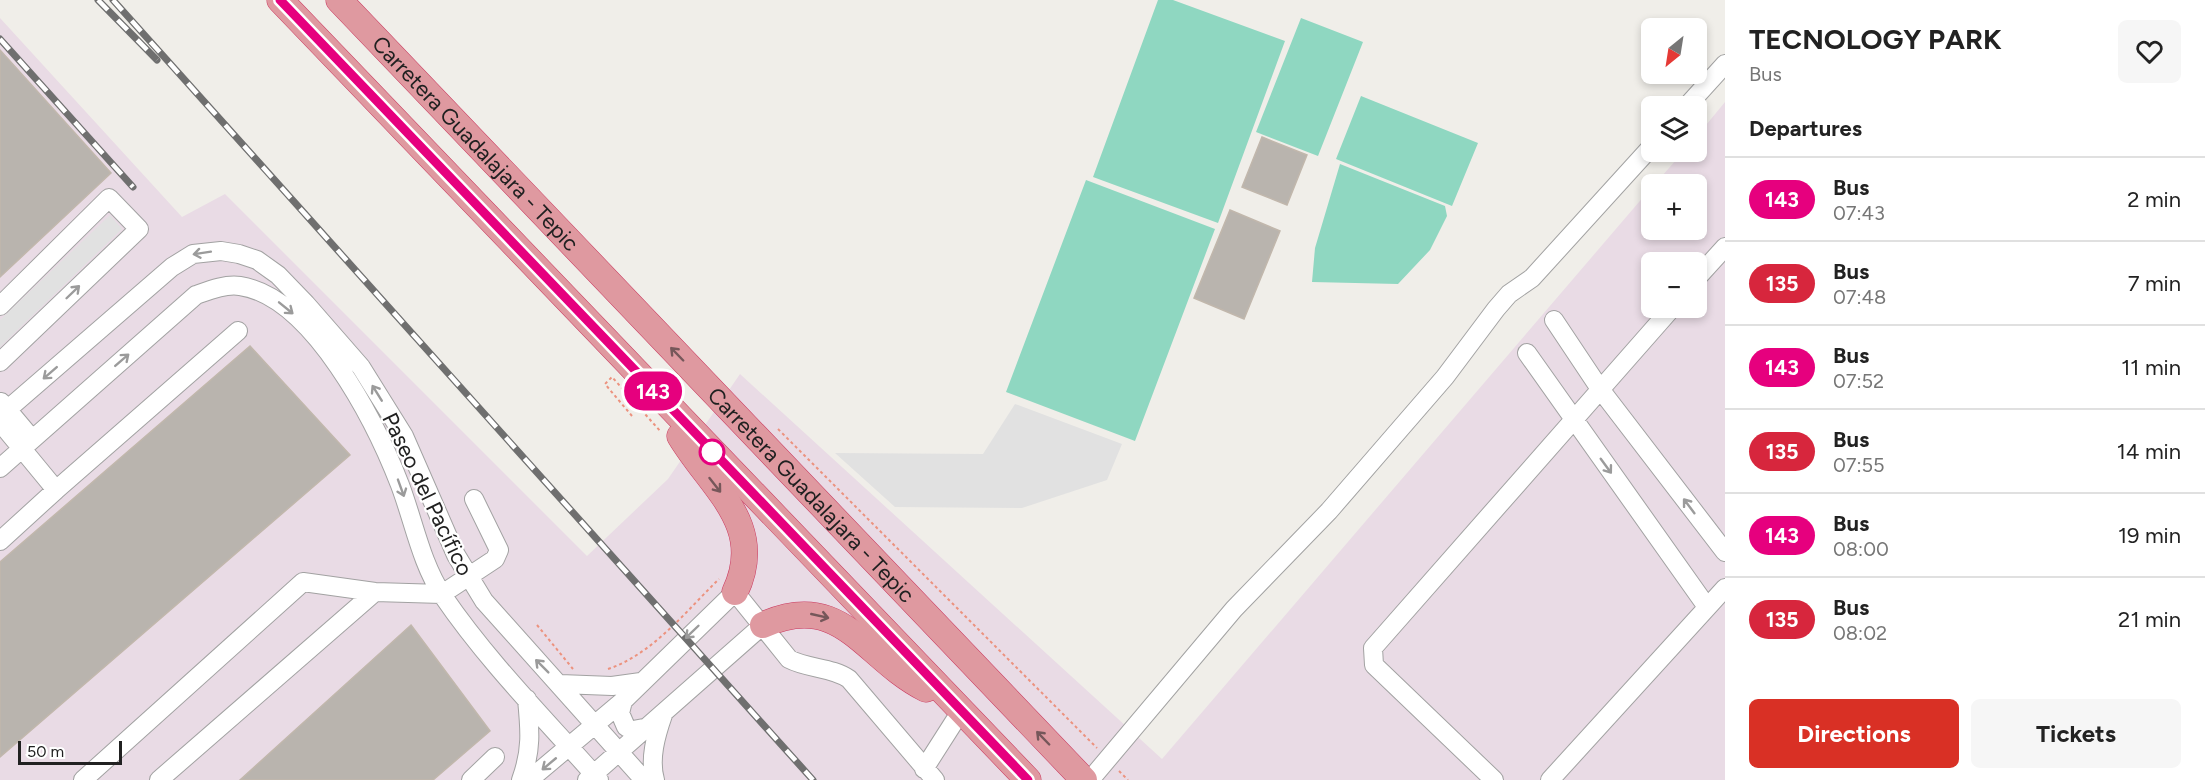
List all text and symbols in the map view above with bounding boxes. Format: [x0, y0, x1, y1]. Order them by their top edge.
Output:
north arrow [1641, 18, 1707, 84]
map controls [1641, 18, 1707, 318]
button: heart [2118, 20, 2181, 83]
text: TECNOLOGY PARK [1749, 22, 2002, 56]
street label: Carretera Guadalajara - Tepic [366, 30, 585, 257]
text: Bus [1749, 62, 1782, 86]
button: layers [1641, 96, 1707, 162]
text: Departures [1749, 115, 1862, 142]
button: + [1641, 174, 1707, 240]
text: Bus [1833, 174, 1869, 201]
text: 2 min [2127, 186, 2181, 213]
text: 143 [1765, 187, 1799, 212]
text: 07:43 [1833, 201, 1885, 225]
one-way arrow [193, 248, 212, 259]
button: − [1641, 252, 1707, 318]
text: Bus [1833, 258, 1869, 285]
text: 7 min [2128, 270, 2181, 297]
text: 135 [1766, 271, 1798, 296]
one-way arrow [65, 285, 80, 299]
text: 07:48 [1833, 285, 1886, 309]
one-way arrow [278, 302, 294, 315]
text: Bus [1833, 342, 1869, 369]
one-way arrow [669, 346, 684, 361]
one-way arrow [115, 353, 130, 367]
text: 11 min [2121, 354, 2181, 381]
text: 143 [1765, 355, 1799, 380]
one-way arrow [43, 366, 58, 380]
text: 07:52 [1833, 369, 1884, 393]
line badge: 143 [618, 372, 688, 410]
text: 143 [636, 379, 670, 404]
street label: Carretera Guadalajara - Tepic [702, 382, 920, 608]
one-way arrow [371, 385, 383, 402]
street label: Paseo del Pacífico [376, 408, 479, 580]
text: Bus [1833, 426, 1869, 453]
text: 14 min [2117, 438, 2181, 465]
unlabelled marker [699, 439, 725, 465]
text: 135 [1766, 439, 1798, 464]
text: 07:55 [1833, 453, 1885, 477]
one-way arrow [1600, 458, 1612, 474]
one-way arrow [709, 477, 722, 493]
one-way arrow [396, 479, 407, 497]
one-way arrow [1683, 498, 1696, 514]
text: Bus [1833, 510, 1869, 537]
text: 19 min [2118, 522, 2181, 549]
text: 143 [1765, 523, 1799, 548]
text: 08:00 [1833, 537, 1889, 561]
text: Bus [1833, 594, 1869, 621]
text: 21 min [2118, 606, 2181, 633]
text: 135 [1766, 607, 1798, 632]
one-way arrow [810, 610, 829, 622]
text: 08:02 [1833, 621, 1887, 645]
one-way arrow [685, 625, 700, 639]
one-way arrow [534, 658, 549, 673]
button: Directions [1749, 699, 1959, 768]
button: Tickets [1971, 699, 2181, 768]
one-way arrow [1036, 730, 1051, 745]
scale bar [18, 738, 122, 766]
text: 50 m [27, 742, 64, 761]
one-way arrow [542, 757, 557, 771]

